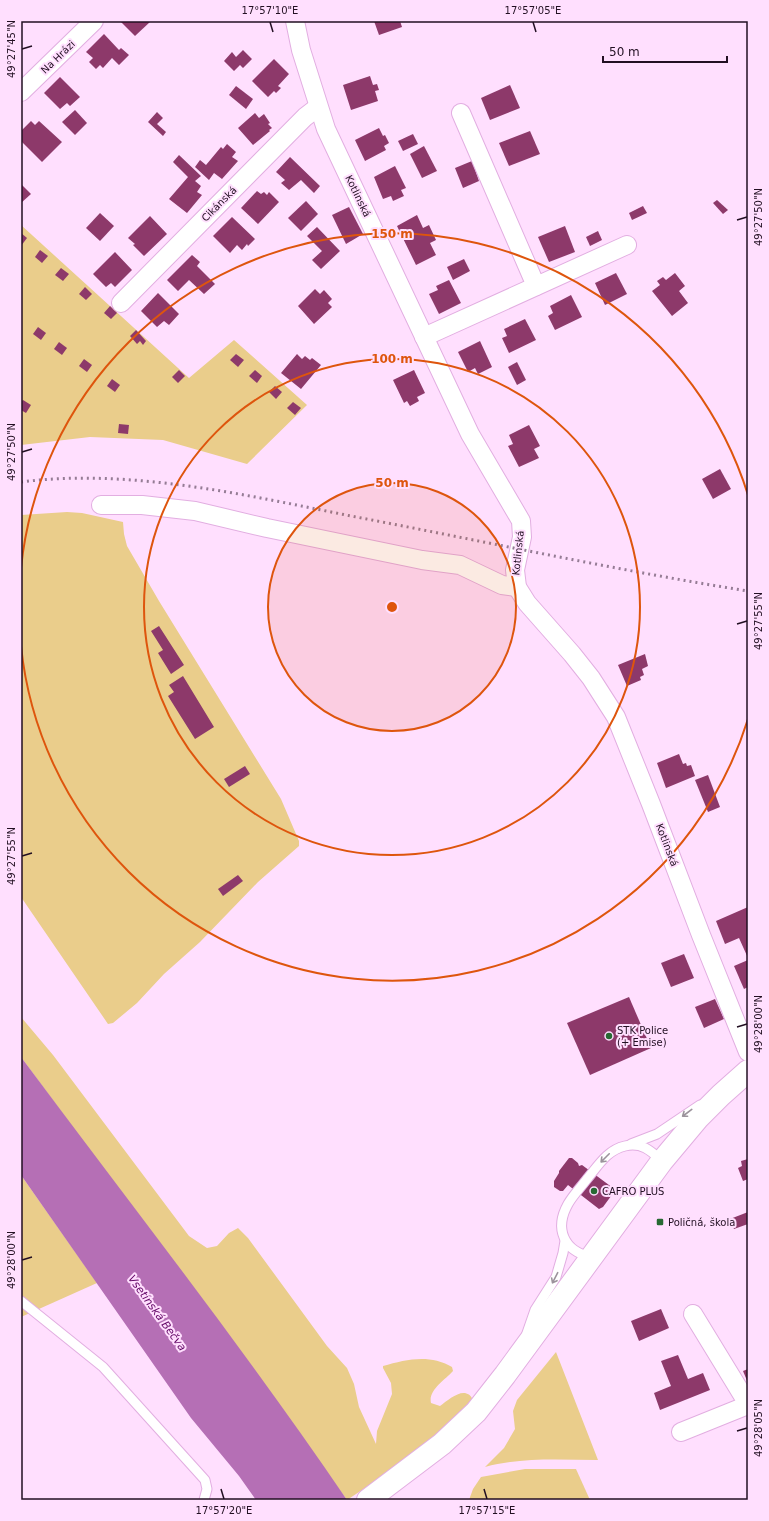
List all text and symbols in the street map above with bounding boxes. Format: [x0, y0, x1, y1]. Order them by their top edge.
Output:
text: 17°57'10"E [242, 5, 298, 16]
text: 17°57'05"E [505, 5, 561, 16]
text: 49°27'45"N [6, 20, 17, 78]
street label: Na Hrázi [39, 38, 77, 76]
scale bar [603, 38, 727, 64]
text: 50 m [609, 45, 640, 59]
street label: Kotlinská [343, 173, 373, 219]
street label: Cikánská [199, 184, 239, 224]
text: 49°27'50"N [753, 188, 764, 246]
text: 150 m [371, 227, 413, 241]
text: 100 m [371, 352, 413, 366]
text: 49°27'50"N [6, 423, 17, 481]
text: 50 m [375, 476, 409, 490]
street label: Kotlinská [510, 530, 526, 576]
text: 49°27'55"N [753, 592, 764, 650]
centre of rings [385, 600, 399, 614]
street label: Kotlinská [654, 822, 680, 868]
text: 49°27'55"N [6, 827, 17, 885]
text: 49°28'00"N [753, 995, 764, 1053]
place label: STK Police (+ Emise) [617, 1025, 668, 1048]
marker: STK Police (+ Emise) [604, 1031, 614, 1041]
one-way arrow [681, 1109, 692, 1117]
one-way arrow [600, 1153, 610, 1163]
marker: CAFRO PLUS [589, 1186, 599, 1196]
place label: CAFRO PLUS [602, 1186, 664, 1197]
marker: Poličná, škola [655, 1217, 665, 1227]
place label: Poličná, škola [668, 1217, 735, 1228]
text: 49°28'00"N [6, 1231, 17, 1289]
one-way arrow [550, 1272, 558, 1284]
water label: Vsetínská Bečva [125, 1273, 189, 1354]
text: 49°28'05"N [753, 1399, 764, 1457]
text: 17°57'20"E [196, 1505, 252, 1516]
text: 17°57'15"E [459, 1505, 515, 1516]

